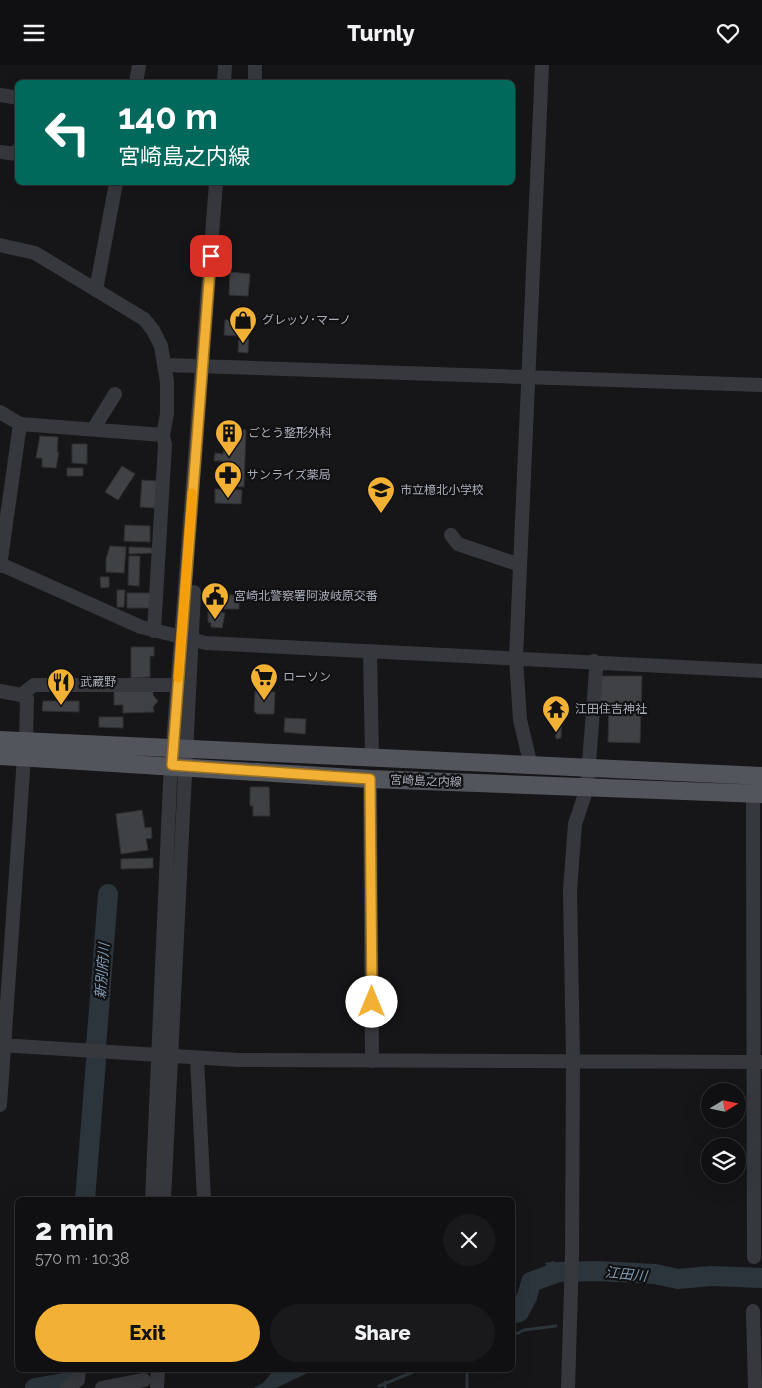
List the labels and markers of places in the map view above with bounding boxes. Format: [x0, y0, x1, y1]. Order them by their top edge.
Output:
pin [190, 235, 232, 277]
shop icon: グレッソ･マーノ [228, 305, 258, 344]
place label: グレッソ･マーノ [262, 313, 351, 327]
building icon: ごとう整形外科 [214, 418, 244, 457]
place label: ごとう整形外科 [248, 426, 332, 440]
pharmacy icon: サンライズ薬局 [213, 460, 243, 499]
place label: サンライズ薬局 [247, 468, 331, 482]
school or university icon: 市立檍北小学校 [366, 475, 396, 514]
place label: 市立檍北小学校 [400, 483, 484, 497]
public building icon: 宮崎北警察署阿波岐原交番 [200, 581, 230, 620]
place label: 宮崎北警察署阿波岐原交番 [234, 589, 378, 603]
supermarket icon: ローソン [249, 662, 279, 701]
restaurant icon: 武蔵野 [46, 667, 76, 706]
place label: ローソン [283, 670, 331, 684]
place label: 武蔵野 [80, 675, 116, 689]
temple icon: 江田住吉神社 [541, 694, 571, 733]
place label: 江田住吉神社 [575, 702, 647, 716]

